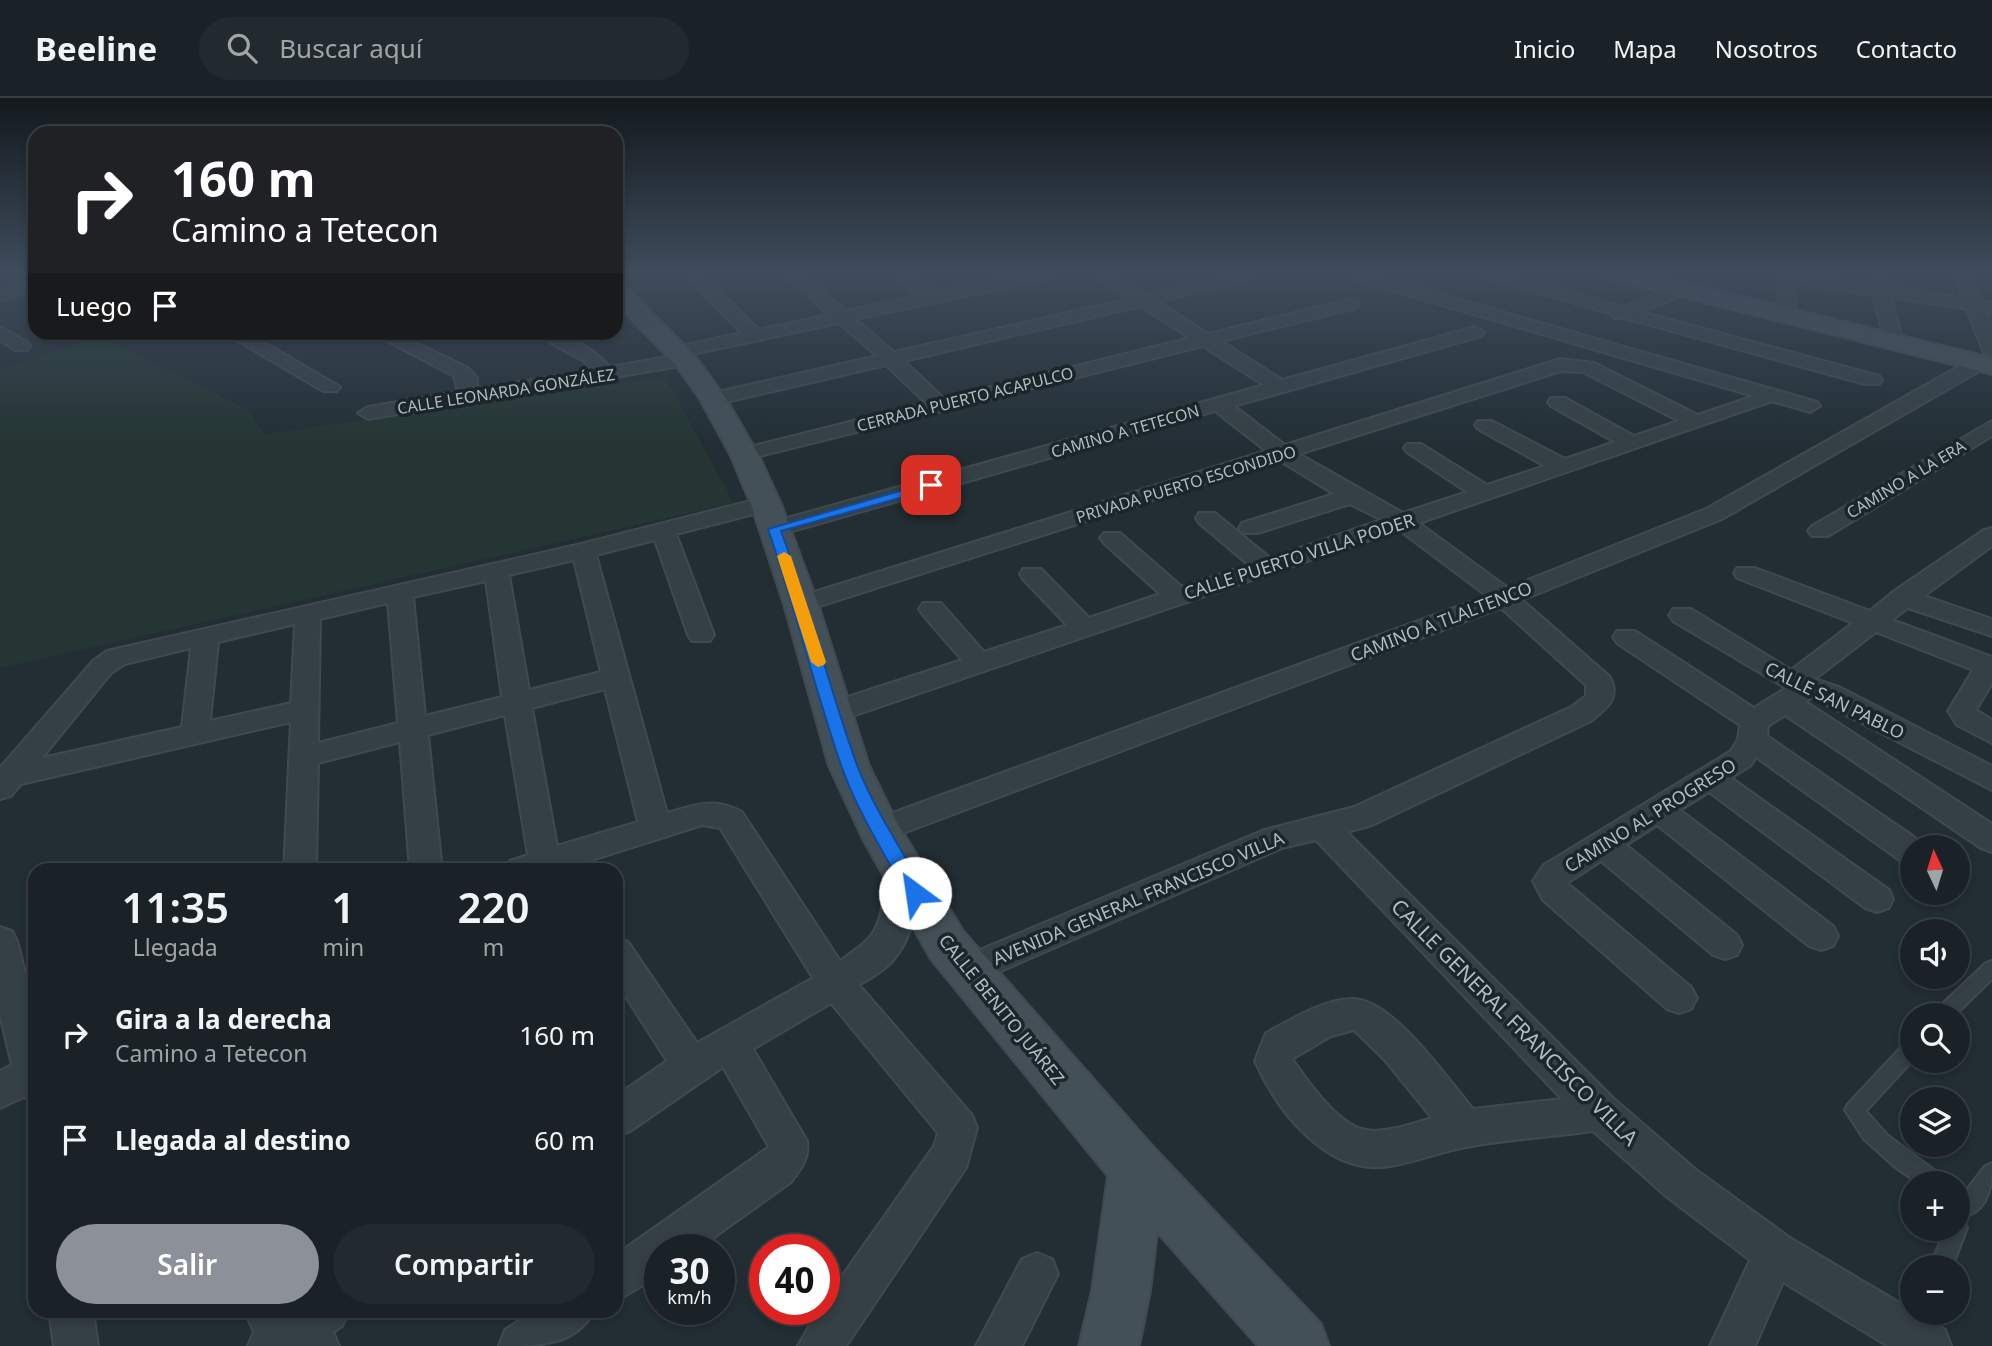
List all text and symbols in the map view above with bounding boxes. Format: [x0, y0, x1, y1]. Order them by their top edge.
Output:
search box [199, 17, 689, 80]
text: Beeline [35, 26, 157, 71]
icon: search [223, 29, 261, 67]
text: Buscar aquí [279, 30, 423, 66]
text: Inicio [1514, 32, 1575, 65]
text: Mapa [1613, 32, 1677, 65]
text: Nosotros [1715, 32, 1818, 65]
text: Contacto [1856, 32, 1957, 65]
text: 160 m [171, 145, 316, 211]
icon: right [56, 154, 147, 245]
text: Camino a Tetecon [171, 208, 439, 251]
icon: arrive [146, 287, 184, 325]
text: Luego [56, 288, 132, 324]
street label: CERRADA PUERTO ACAPULCO [854, 361, 1076, 437]
street label: CALLE LEONARDA GONZÁLEZ [396, 363, 616, 419]
street label: CAMINO A TETECON [1048, 399, 1202, 463]
street label: CAMINO A LA ERA [1842, 434, 1970, 523]
street label: PRIVADA PUERTO ESCONDIDO [1073, 440, 1299, 528]
pin [901, 455, 961, 515]
icon: arrive [912, 466, 950, 504]
street label: CALLE PUERTO VILLA PODER [1181, 507, 1417, 605]
street label: CAMINO A TLALTENCO [1347, 575, 1535, 667]
street label: CALLE SAN PABLO [1761, 656, 1909, 744]
street label: CAMINO AL PROGRESO [1560, 752, 1740, 878]
street label: AVENIDA GENERAL FRANCISCO VILLA [989, 825, 1288, 970]
north arrow [1900, 835, 1970, 905]
map controls [1900, 835, 1970, 1325]
position arrow [878, 856, 952, 930]
text: 11:35 [121, 878, 229, 935]
text: 1 [331, 878, 355, 935]
text: 220 [458, 878, 530, 935]
street label: CALLE GENERAL FRANCISCO VILLA [1385, 892, 1645, 1152]
button: sound [1900, 919, 1970, 989]
street label: CALLE BENITO JUÁREZ [934, 929, 1070, 1089]
text: Llegada [133, 931, 218, 963]
text: min [322, 931, 364, 963]
text: m [483, 931, 504, 963]
text: Gira a la derecha [115, 1001, 332, 1037]
button: search [1900, 1003, 1970, 1073]
icon: right [56, 1016, 94, 1054]
text: 160 m [519, 1017, 595, 1053]
text: Camino a Tetecon [115, 1037, 307, 1069]
button: layers [1900, 1087, 1970, 1157]
icon: arrive [56, 1121, 94, 1159]
text: Llegada al destino [115, 1122, 351, 1158]
text: 60 m [534, 1122, 595, 1158]
button: + [1900, 1171, 1970, 1241]
button: Salir [56, 1224, 319, 1304]
button: Compartir [333, 1224, 595, 1304]
speed limit sign: 40 [749, 1234, 840, 1325]
text: 30 [669, 1247, 710, 1294]
button: − [1900, 1255, 1970, 1325]
text: km/h [667, 1285, 712, 1309]

